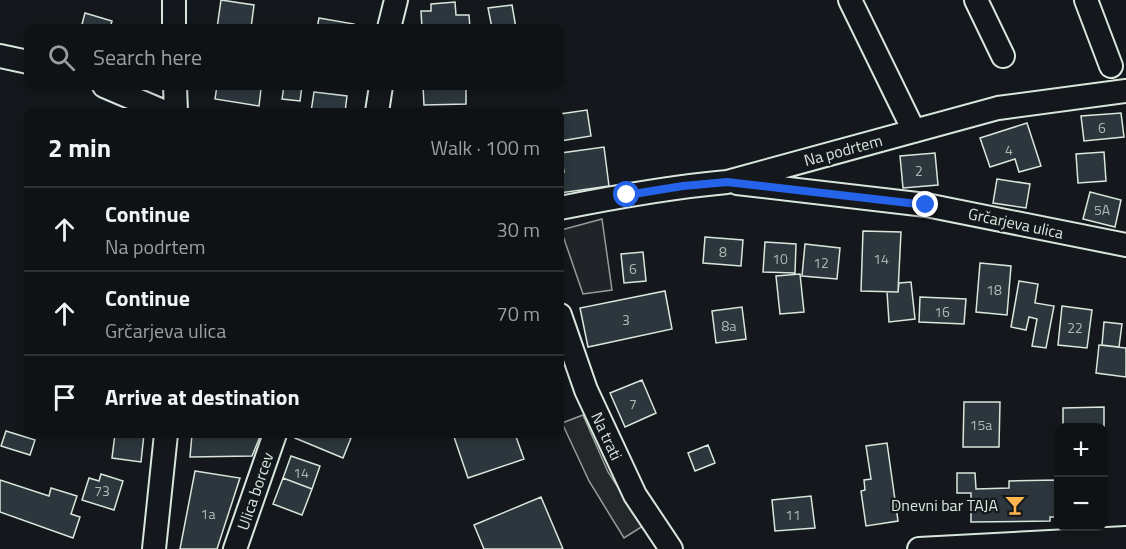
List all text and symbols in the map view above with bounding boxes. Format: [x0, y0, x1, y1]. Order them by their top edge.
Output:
search box [24, 24, 564, 90]
text: Search here [93, 40, 202, 74]
icon: search [45, 41, 78, 74]
house number: 6 [1098, 117, 1106, 138]
text: 2 min [48, 128, 111, 167]
street label: Na podrtem [801, 128, 885, 172]
text: Walk · 100 m [431, 132, 540, 163]
house number: 4 [1005, 139, 1013, 160]
house number: 2 [915, 160, 923, 181]
route start [613, 181, 639, 207]
route end [912, 191, 938, 217]
text: Continue [105, 197, 190, 231]
house number: 5A [1094, 199, 1111, 220]
street label: Grčarjeva ulica [966, 201, 1066, 245]
icon: ahead [48, 213, 81, 246]
text: 30 m [496, 214, 540, 245]
text: Na podrtem [105, 231, 205, 262]
house number: 8 [719, 241, 727, 262]
house number: 10 [772, 248, 788, 269]
house number: 14 [873, 248, 889, 269]
house number: 12 [813, 252, 829, 273]
house number: 6 [629, 258, 637, 279]
house number: 18 [986, 279, 1002, 300]
text: Continue [105, 281, 190, 315]
icon: ahead [48, 297, 81, 330]
text: 70 m [496, 298, 540, 329]
house number: 16 [934, 301, 950, 322]
house number: 3 [622, 309, 630, 330]
text: Grčarjeva ulica [105, 315, 226, 346]
house number: 8a [722, 315, 736, 336]
house number: 22 [1067, 317, 1083, 338]
text: Arrive at destination [105, 380, 300, 414]
icon: arrive [48, 381, 81, 414]
house number: 7 [629, 393, 637, 414]
street label: Na trati [585, 408, 629, 464]
house number: 15a [970, 414, 992, 435]
map controls [1054, 423, 1108, 531]
button: + [1054, 423, 1108, 477]
street label: Ulica borcev [231, 449, 280, 533]
house number: 14 [293, 462, 309, 483]
button: − [1054, 477, 1108, 531]
house number: 73 [94, 480, 110, 501]
place label: Dnevni bar TAJA [891, 493, 998, 517]
bar icon: Dnevni bar TAJA [1003, 493, 1027, 517]
house number: 1a [201, 503, 215, 524]
house number: 11 [785, 504, 801, 525]

